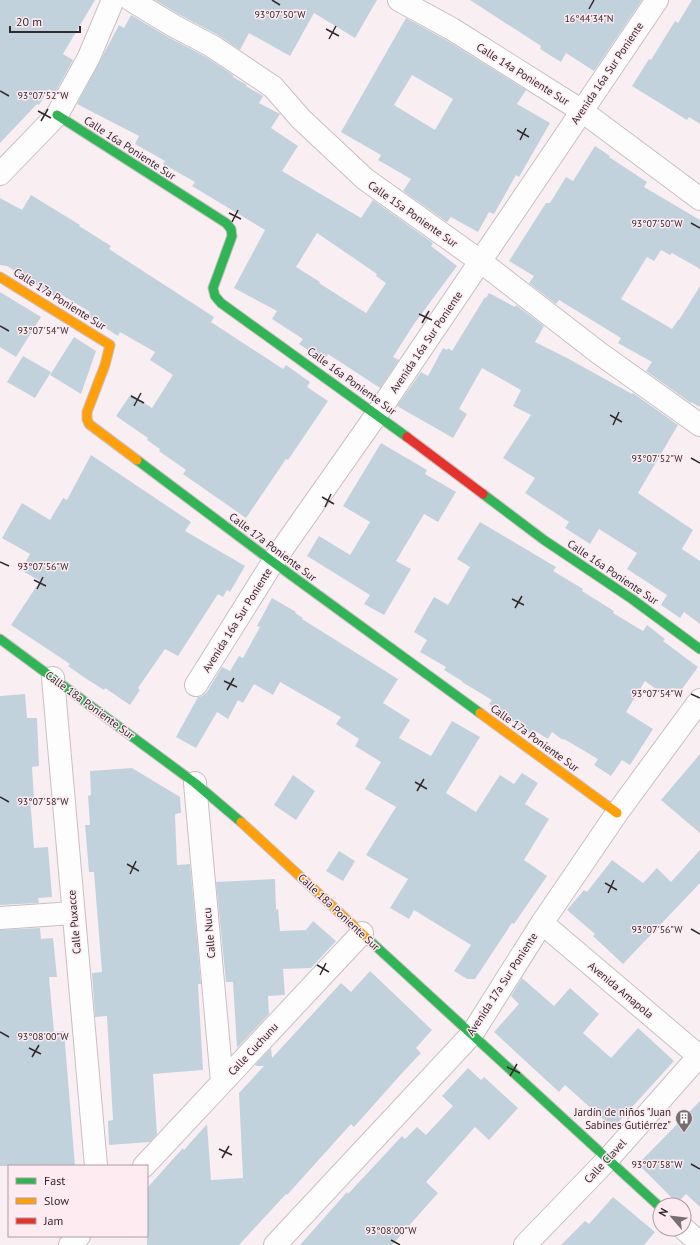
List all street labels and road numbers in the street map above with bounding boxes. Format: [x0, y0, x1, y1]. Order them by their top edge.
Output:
street label: Avenida 16a Sur Poniente [568, 19, 647, 127]
street label: Calle 14a Poniente Sur [474, 40, 572, 108]
street label: Calle 16a Poniente Sur [81, 113, 179, 183]
street label: Calle 15a Poniente Sur [365, 178, 461, 250]
street label: Calle 17a Poniente Sur [11, 265, 109, 333]
street label: Avenida 16a Sur Poniente [387, 288, 466, 396]
street label: Calle 16a Poniente Sur [305, 344, 400, 418]
street label: Calle 17a Poniente Sur [226, 509, 320, 585]
street label: Calle 16a Poniente Sur [565, 536, 661, 608]
street label: Avenida 16a Sur Poniente [199, 565, 275, 675]
street label: Calle 18a Poniente Sur [43, 668, 138, 742]
street label: Calle 17a Poniente Sur [488, 701, 582, 775]
street label: Calle 18a Poniente Sur [295, 870, 383, 954]
street label: Calle Puxacce [64, 889, 84, 955]
street label: Calle Nucu [200, 907, 218, 959]
street label: Avenida 17a Sur Poniente [463, 930, 541, 1038]
street label: Avenida Amapola [585, 959, 657, 1021]
street label: Calle Cuchunu [225, 1020, 281, 1078]
street label: Calle Clavel [581, 1135, 630, 1186]

